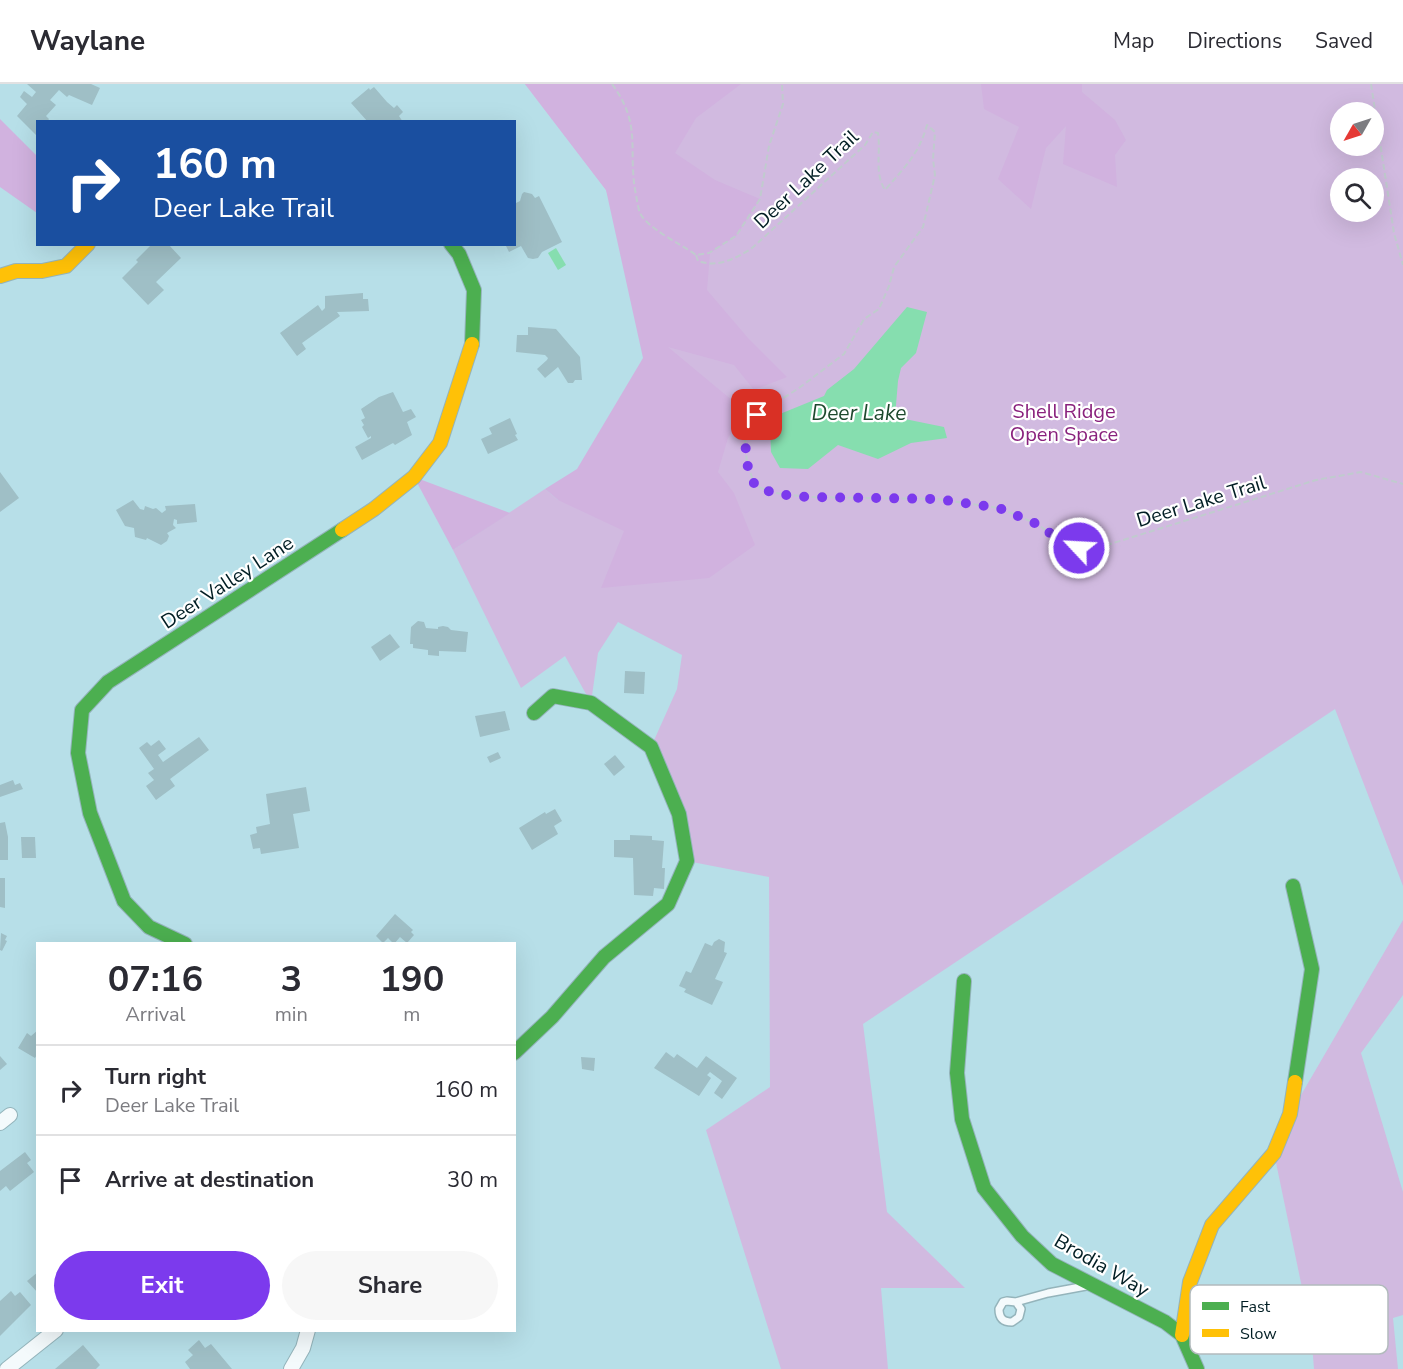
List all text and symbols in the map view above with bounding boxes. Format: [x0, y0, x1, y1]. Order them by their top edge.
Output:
text: Waylane [30, 22, 145, 60]
text: Map [1113, 27, 1154, 55]
text: Directions [1187, 27, 1282, 55]
text: Saved [1315, 27, 1373, 55]
north arrow [1330, 102, 1384, 156]
map controls [1330, 102, 1384, 222]
street label: Deer Lake Trail [748, 124, 865, 235]
text: 160 m [153, 136, 277, 193]
icon: right [54, 144, 132, 222]
button: search [1330, 168, 1384, 222]
text: Deer Lake Trail [153, 190, 334, 227]
pin [731, 389, 782, 440]
icon: arrive [740, 398, 773, 431]
park label: Shell Ridge Open Space [1010, 398, 1118, 448]
water label: Deer Lake [812, 399, 906, 427]
street label: Deer Lake Trail [1133, 469, 1269, 534]
position arrow [1047, 516, 1111, 580]
street label: Deer Valley Lane [156, 529, 299, 635]
text: 07:16 [108, 955, 203, 1004]
text: 3 [280, 955, 302, 1004]
text: 190 [379, 955, 444, 1004]
text: Arrival [125, 1001, 185, 1028]
text: min [275, 1001, 308, 1028]
text: m [403, 1001, 420, 1028]
text: Turn right [105, 1062, 206, 1092]
icon: right [54, 1074, 87, 1107]
text: 160 m [434, 1075, 498, 1105]
text: Deer Lake Trail [105, 1092, 239, 1119]
icon: arrive [54, 1164, 87, 1197]
text: Arrive at destination [105, 1165, 314, 1195]
text: 30 m [447, 1165, 498, 1195]
street label: Brodia Way [1049, 1227, 1155, 1304]
button: Exit [54, 1251, 270, 1320]
button: Share [282, 1251, 498, 1320]
legend [1190, 1285, 1388, 1354]
text: Fast [1240, 1296, 1271, 1318]
text: Slow [1240, 1323, 1277, 1345]

